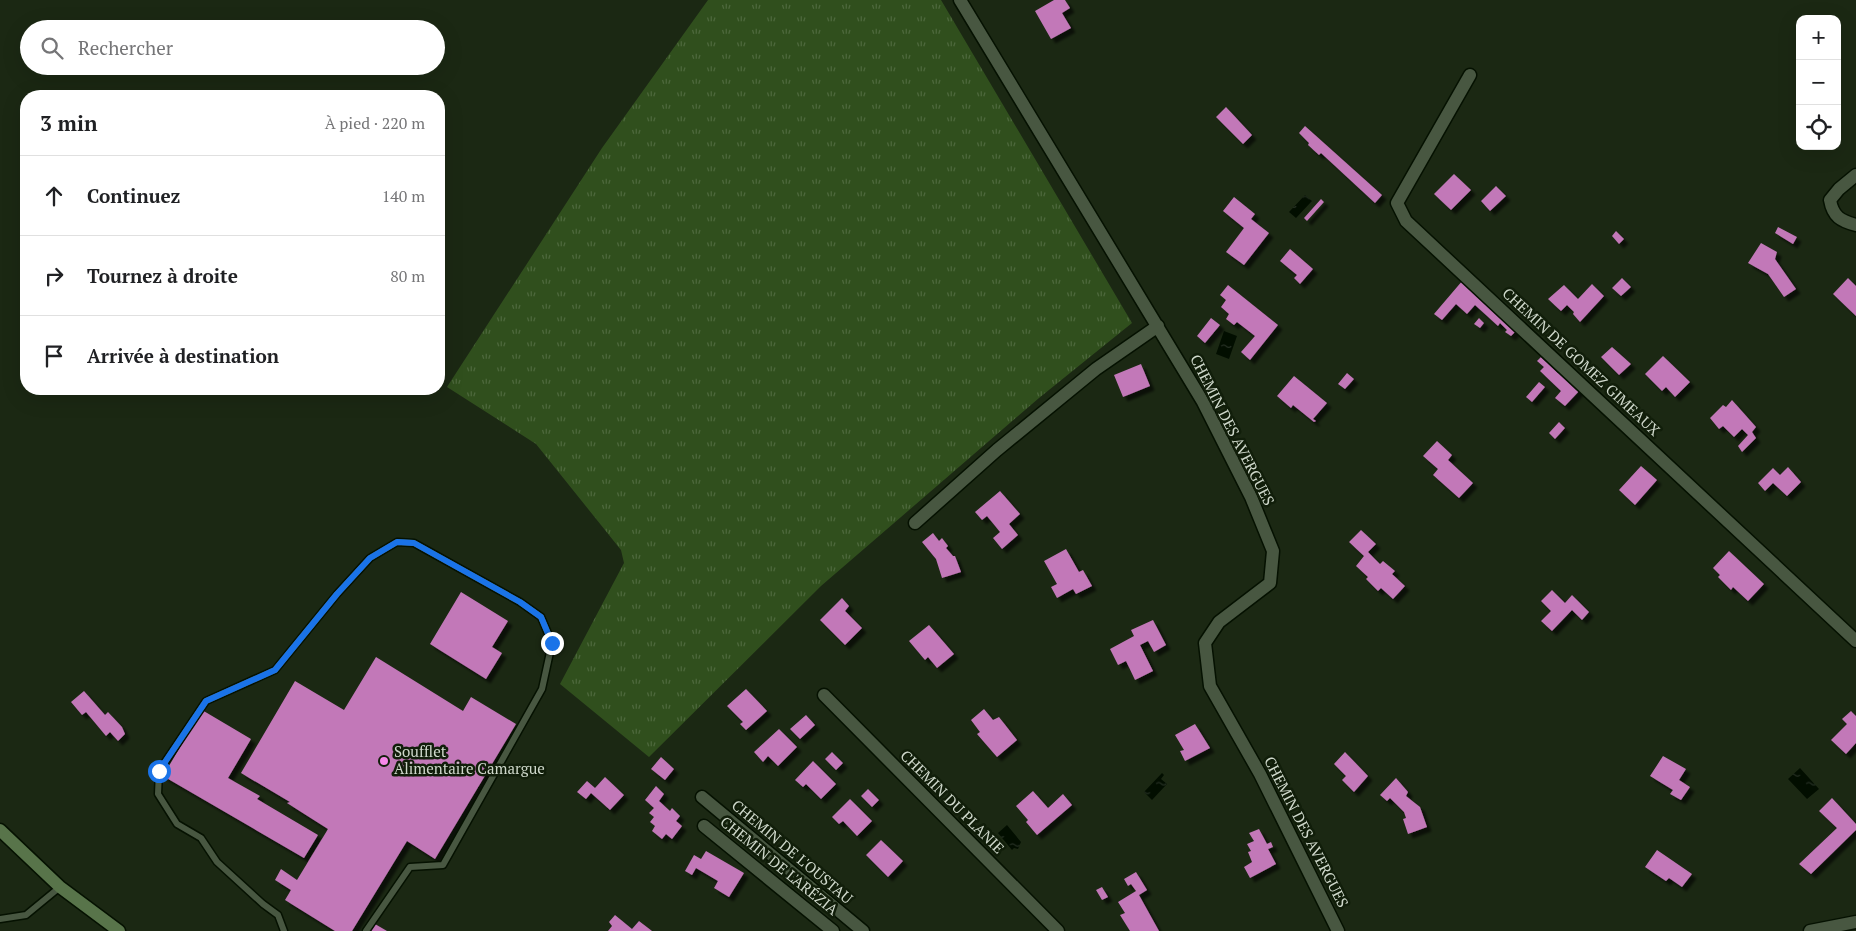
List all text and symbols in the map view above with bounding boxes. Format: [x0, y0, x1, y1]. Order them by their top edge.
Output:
map controls [1796, 15, 1841, 150]
button: + [1796, 15, 1841, 60]
search box [20, 20, 445, 75]
icon: search [38, 34, 66, 62]
text: Rechercher [78, 35, 173, 60]
button: − [1796, 60, 1841, 105]
button: locate [1796, 105, 1841, 150]
text: 3 min [40, 109, 97, 137]
text: À pied · 220 m [325, 112, 425, 134]
icon: ahead [40, 182, 68, 210]
text: Continuez [87, 183, 180, 208]
text: 140 m [382, 185, 425, 207]
icon: right [40, 262, 68, 290]
text: Tournez à droite [87, 263, 238, 288]
text: 80 m [390, 265, 425, 287]
street label: CHEMIN DE GOMEZ GIMEAUX [1498, 283, 1665, 440]
icon: arrive [40, 342, 68, 370]
text: Arrivée à destination [87, 343, 279, 368]
street label: CHEMIN DES AVERGUES [1186, 351, 1280, 508]
route end [541, 632, 564, 655]
place label: Soufflet Alimentaire Camargue [394, 741, 545, 778]
street label: CHEMIN DU PLANIE [896, 745, 1009, 858]
street label: CHEMIN DES AVERGUES [1260, 753, 1354, 910]
marker: Soufflet Alimentaire Camargue [378, 755, 390, 767]
route start [148, 760, 171, 783]
street label: CHEMIN DE L'OUSTAU [728, 795, 857, 908]
street label: CHEMIN DE L'ARÉZIA [716, 811, 843, 920]

